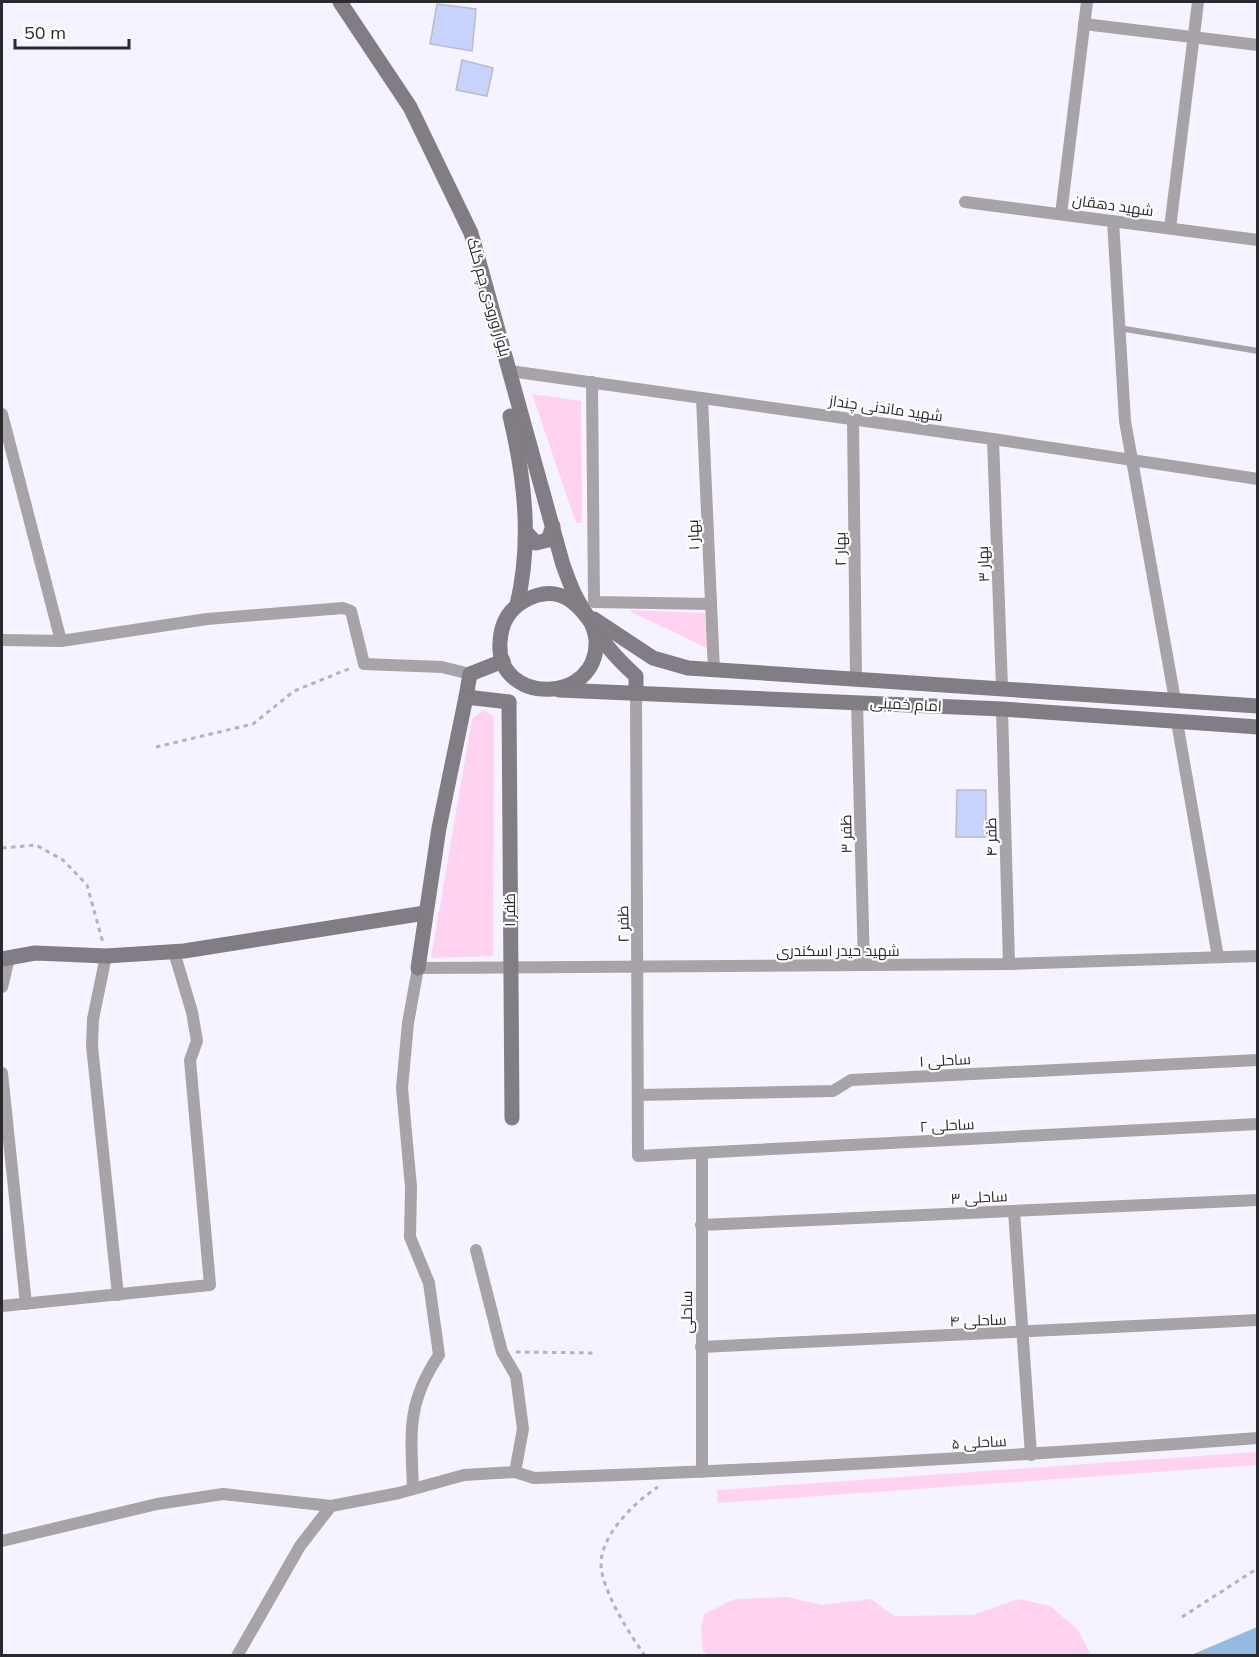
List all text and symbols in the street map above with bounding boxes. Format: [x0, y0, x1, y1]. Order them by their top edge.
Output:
scale bar [15, 12, 129, 50]
text: 50 m [24, 21, 66, 44]
street label: شهید دهقان [1071, 190, 1155, 221]
street label: بلوار ورودی چم گلک [462, 235, 515, 359]
street label: شهید ماندنی چنداز [827, 390, 944, 426]
street label: بهار ۱ [683, 519, 704, 551]
street label: بهار ۲ [830, 532, 851, 566]
street label: بهار ۳ [973, 545, 994, 582]
street label: امام خمینی [870, 693, 942, 716]
street label: ظفر ۳ [836, 814, 856, 854]
street label: ظفر ۴ [981, 817, 1001, 857]
street label: ظفر ۱ [500, 893, 519, 927]
street label: ظفر ۲ [613, 905, 633, 943]
street label: شهید حیدر اسکندری [776, 941, 900, 961]
street label: ساحلی ۱ [919, 1049, 971, 1072]
street label: ساحلی ۲ [919, 1114, 975, 1137]
street label: ساحلی ۳ [950, 1186, 1008, 1209]
street label: ساحلی [677, 1290, 697, 1334]
street label: ساحلی ۴ [949, 1310, 1007, 1331]
street label: ساحلی ۵ [951, 1431, 1007, 1454]

